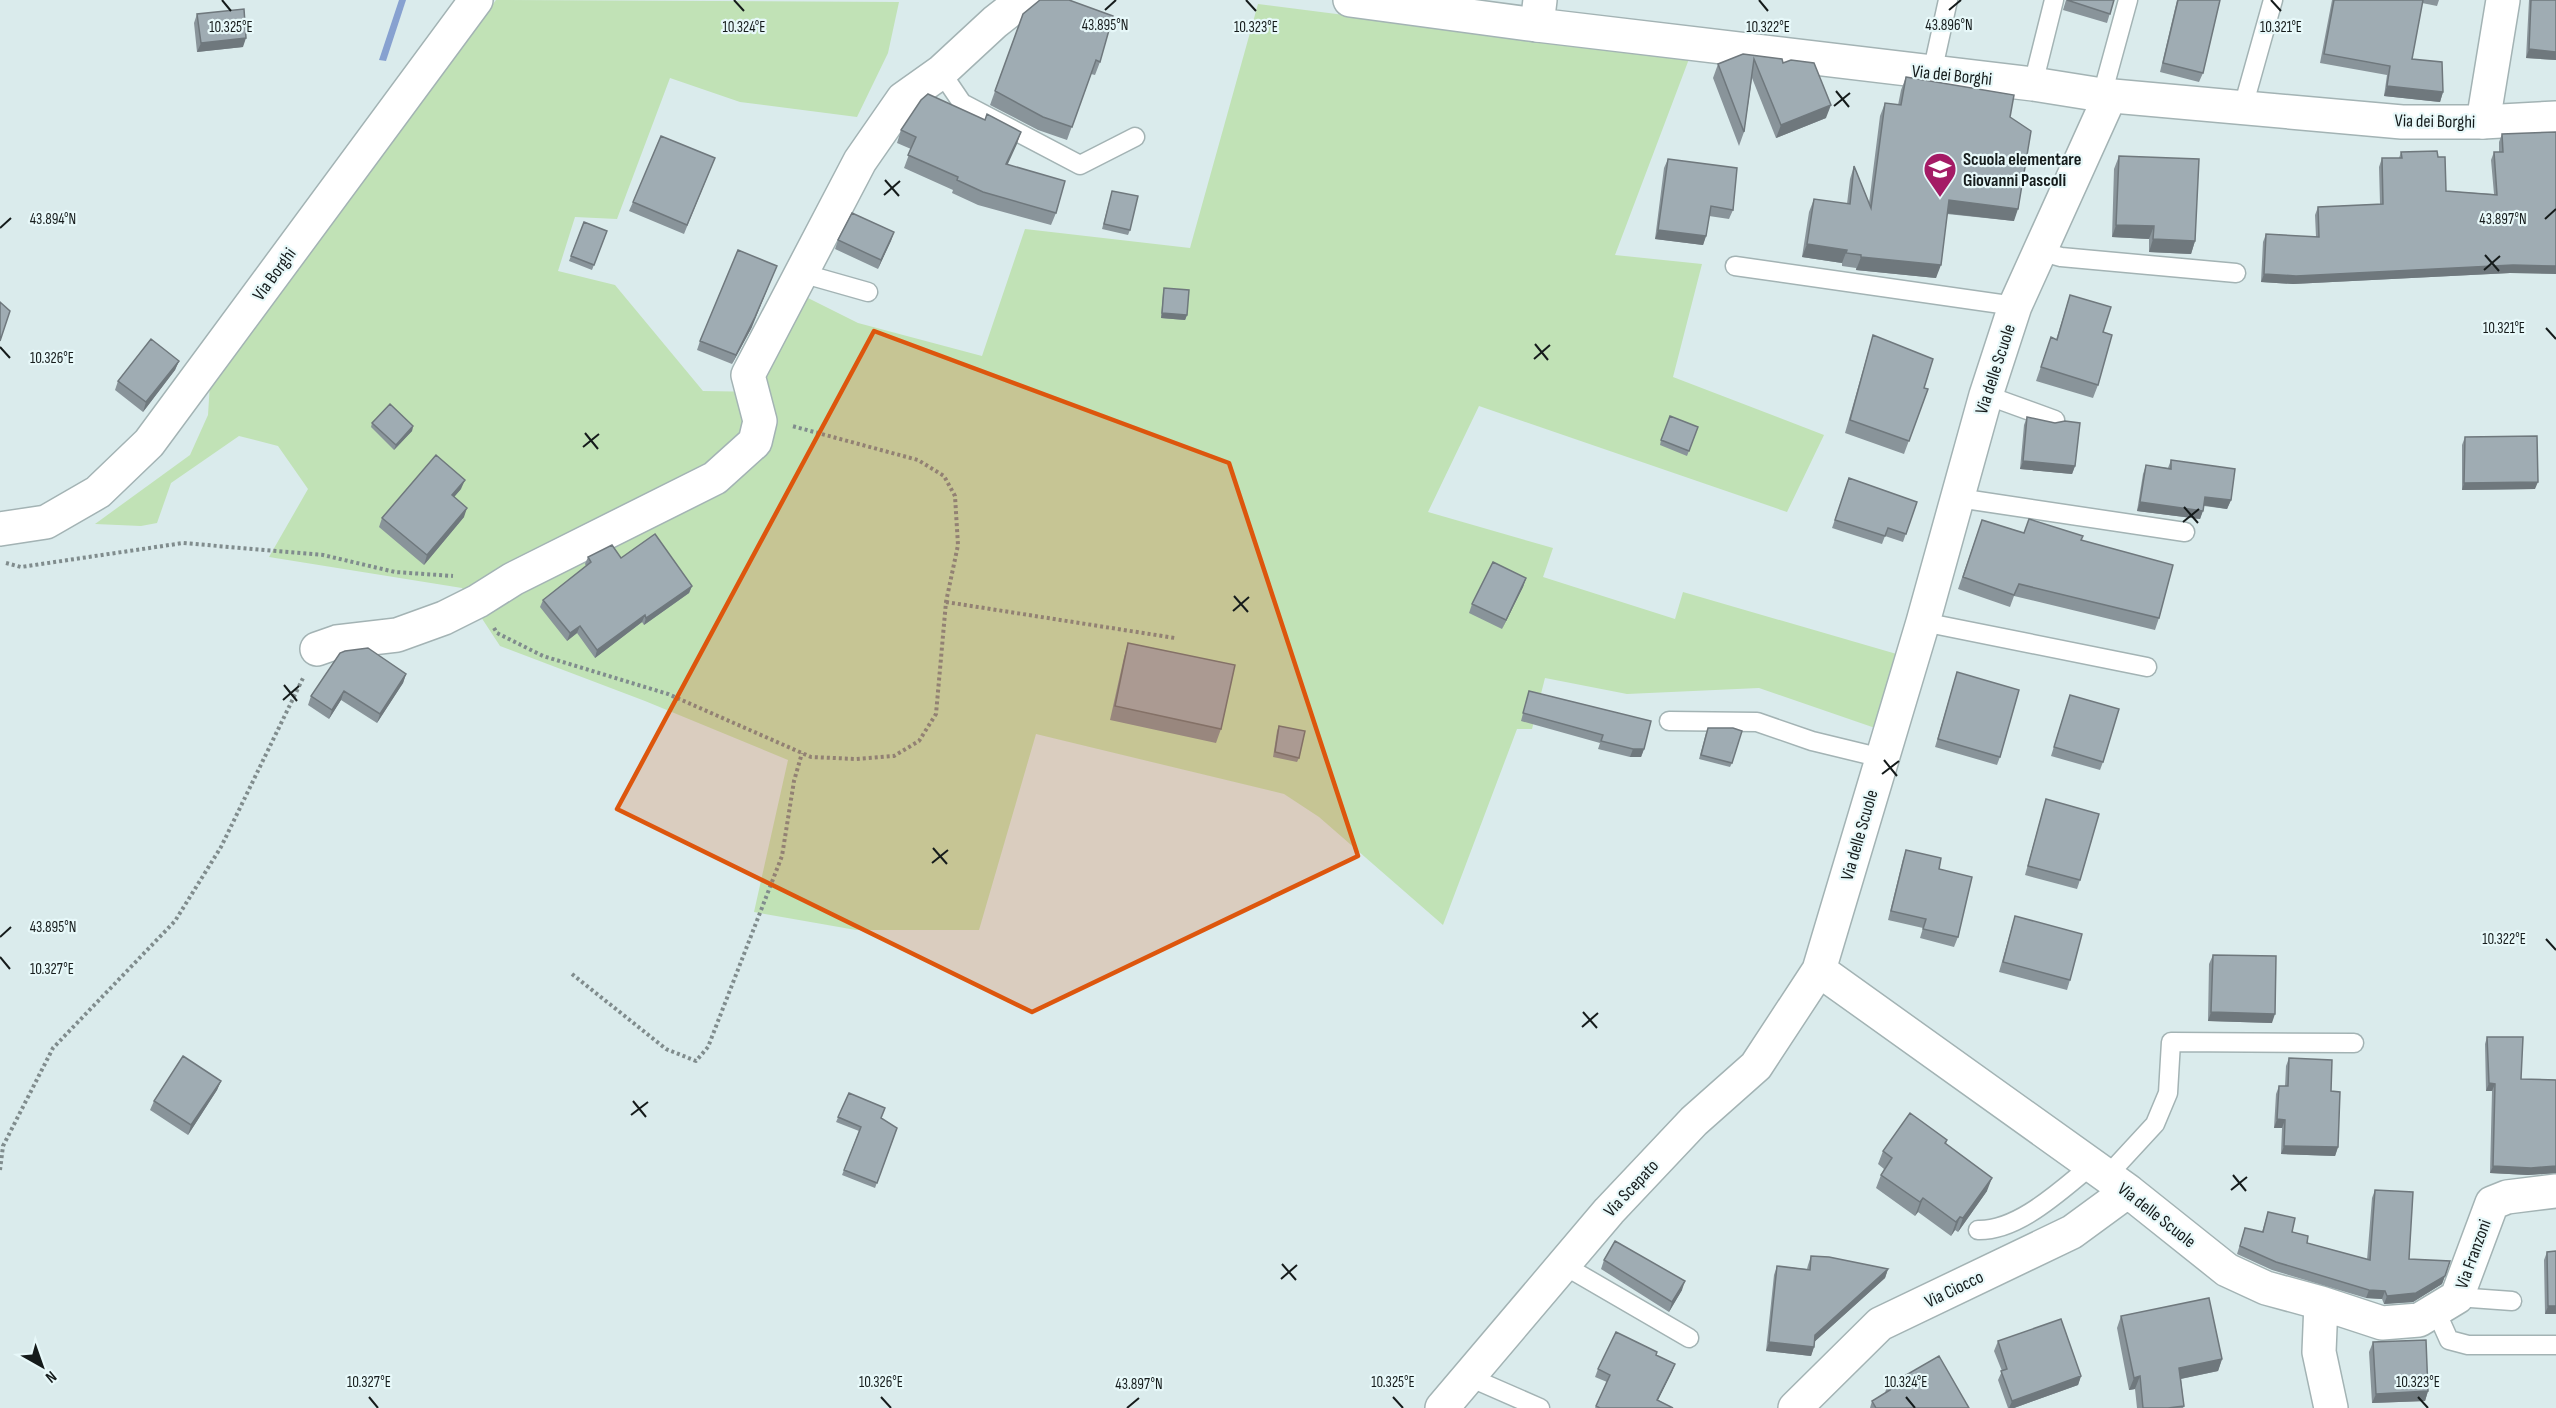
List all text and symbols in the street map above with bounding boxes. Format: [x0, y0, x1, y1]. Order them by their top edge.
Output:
text: 43.895°N [1082, 16, 1128, 35]
text: 43.896°N [1925, 16, 1973, 35]
text: 10.325°E [209, 18, 253, 37]
text: 10.324°E [722, 18, 766, 37]
text: 10.323°E [1234, 18, 1278, 37]
text: 10.322°E [1746, 18, 1790, 37]
text: 10.321°E [2260, 18, 2302, 37]
street label: Via dei Borghi [1911, 61, 1993, 90]
street label: Via dei Borghi [2395, 110, 2475, 133]
place label: Scuola elementare Giovanni Pascoli [1963, 149, 2081, 191]
school or university icon: Scuola elementare Giovanni Pascoli [1922, 151, 1958, 198]
text: 43.894°N [30, 210, 76, 229]
text: 43.897°N [2479, 210, 2527, 229]
street label: Via Borghi [248, 244, 300, 305]
text: 10.321°E [2483, 319, 2525, 338]
street label: Via delle Scuole [1971, 322, 2020, 417]
text: 10.326°E [30, 349, 74, 368]
street label: Via delle Scuole [1837, 787, 1882, 883]
text: 43.895°N [30, 918, 76, 937]
text: 10.322°E [2482, 930, 2526, 949]
text: 10.327°E [30, 960, 74, 979]
street label: Via Scepato [1600, 1155, 1663, 1221]
street label: Via delle Scuole [2113, 1178, 2200, 1252]
street label: Via Franzoni [2451, 1217, 2496, 1292]
street label: Via Ciocco [1922, 1266, 1987, 1313]
north arrow [12, 1336, 72, 1396]
text: N [41, 1366, 60, 1386]
text: 10.327°E [347, 1373, 391, 1392]
text: 10.326°E [859, 1373, 903, 1392]
text: 10.325°E [1371, 1373, 1415, 1392]
text: 10.324°E [1884, 1373, 1928, 1392]
text: 10.323°E [2396, 1373, 2440, 1392]
text: 43.897°N [1115, 1375, 1163, 1394]

